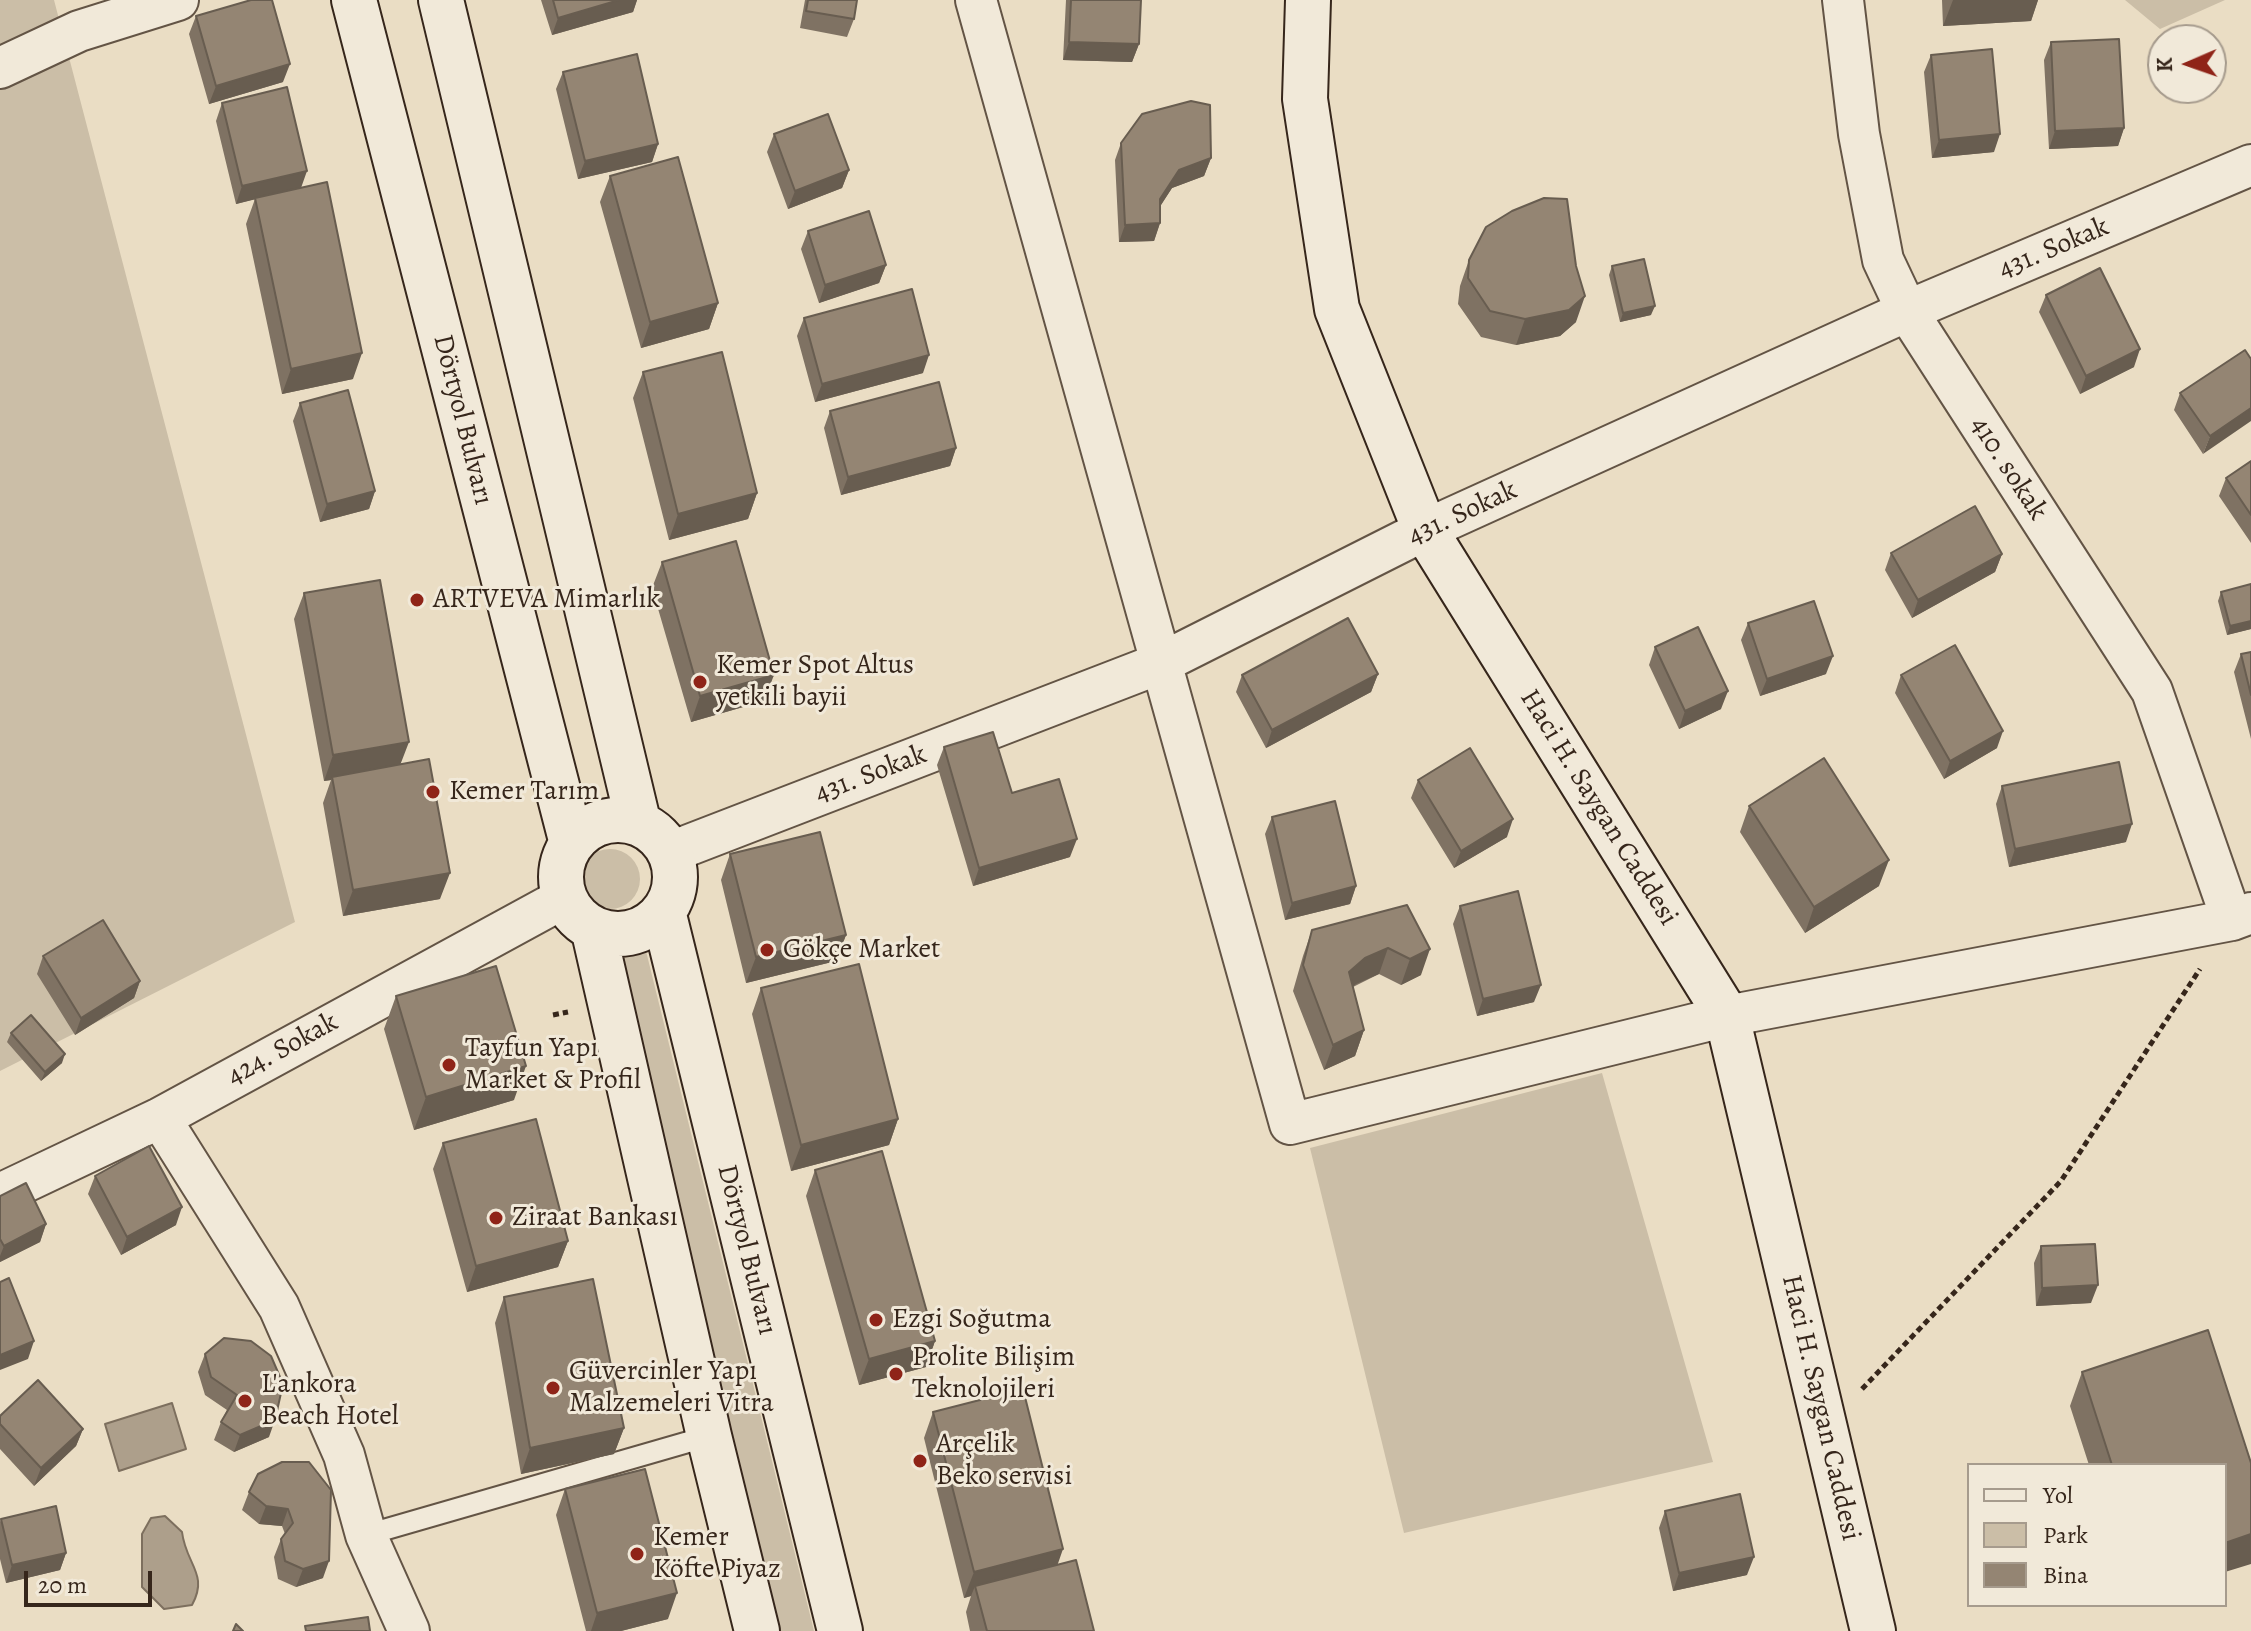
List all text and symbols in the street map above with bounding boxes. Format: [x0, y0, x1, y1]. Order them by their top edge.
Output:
north arrow [2147, 24, 2227, 104]
text: K [2150, 57, 2180, 73]
street label: 431. Sokak [1994, 211, 2114, 287]
street label: Dörtyol Bulvarı [425, 331, 499, 509]
street label: 410. sokak [1962, 411, 2054, 527]
street label: 431. Sokak [1403, 474, 1523, 554]
place label: ARTVEVA Mimarlık [433, 583, 660, 617]
marker: ARTVEVA Mimarlık [408, 591, 426, 609]
place label: Kemer Spot Altus yetkili bayii [716, 649, 914, 715]
marker: Kemer Spot Altus yetkili bayii [691, 673, 709, 691]
street label: Haci H. Saygan Caddesi [1512, 684, 1684, 932]
street label: 431. Sokak [811, 738, 931, 812]
place label: Kemer Tarım [449, 775, 599, 809]
marker: Kemer Tarım [424, 783, 442, 801]
place label: Gökçe Market [783, 933, 940, 967]
marker: Gökçe Market [758, 941, 776, 959]
street label: 424. Sokak [222, 1006, 344, 1094]
place label: Tayfun Yapı Market & Profil [465, 1032, 641, 1098]
marker: Tayfun Yapı Market & Profil [440, 1056, 458, 1074]
street label: Dörtyol Bulvarı [709, 1161, 783, 1339]
place label: Ziraat Bankası [512, 1201, 678, 1235]
marker: Ziraat Bankası [487, 1209, 505, 1227]
street label: Haci H. Saygan Caddesi [1773, 1272, 1867, 1544]
place label: Ezgi Soğutma [892, 1303, 1051, 1337]
marker: Ezgi Soğutma [867, 1311, 885, 1329]
place label: Prolite Bilişim Teknolojileri [912, 1341, 1075, 1407]
place label: Güvercinler Yapı Malzemeleri Vitra [569, 1355, 774, 1421]
marker: Prolite Bilişim Teknolojileri [887, 1365, 905, 1383]
place label: L'ankora Beach Hotel [261, 1368, 399, 1434]
marker: Güvercinler Yapı Malzemeleri Vitra [544, 1379, 562, 1397]
marker: L'ankora Beach Hotel [236, 1392, 254, 1410]
place label: Arçelik Beko servisi [936, 1428, 1072, 1494]
marker: Arçelik Beko servisi [911, 1452, 929, 1470]
legend [1967, 1463, 2227, 1607]
text: Yol [2043, 1479, 2073, 1511]
text: Park [2043, 1519, 2088, 1551]
place label: Kemer Köfte Piyaz [653, 1521, 781, 1587]
marker: Kemer Köfte Piyaz [628, 1545, 646, 1563]
scale bar [28, 1555, 156, 1605]
text: Bina [2043, 1559, 2088, 1591]
text: 20 m [38, 1569, 87, 1601]

